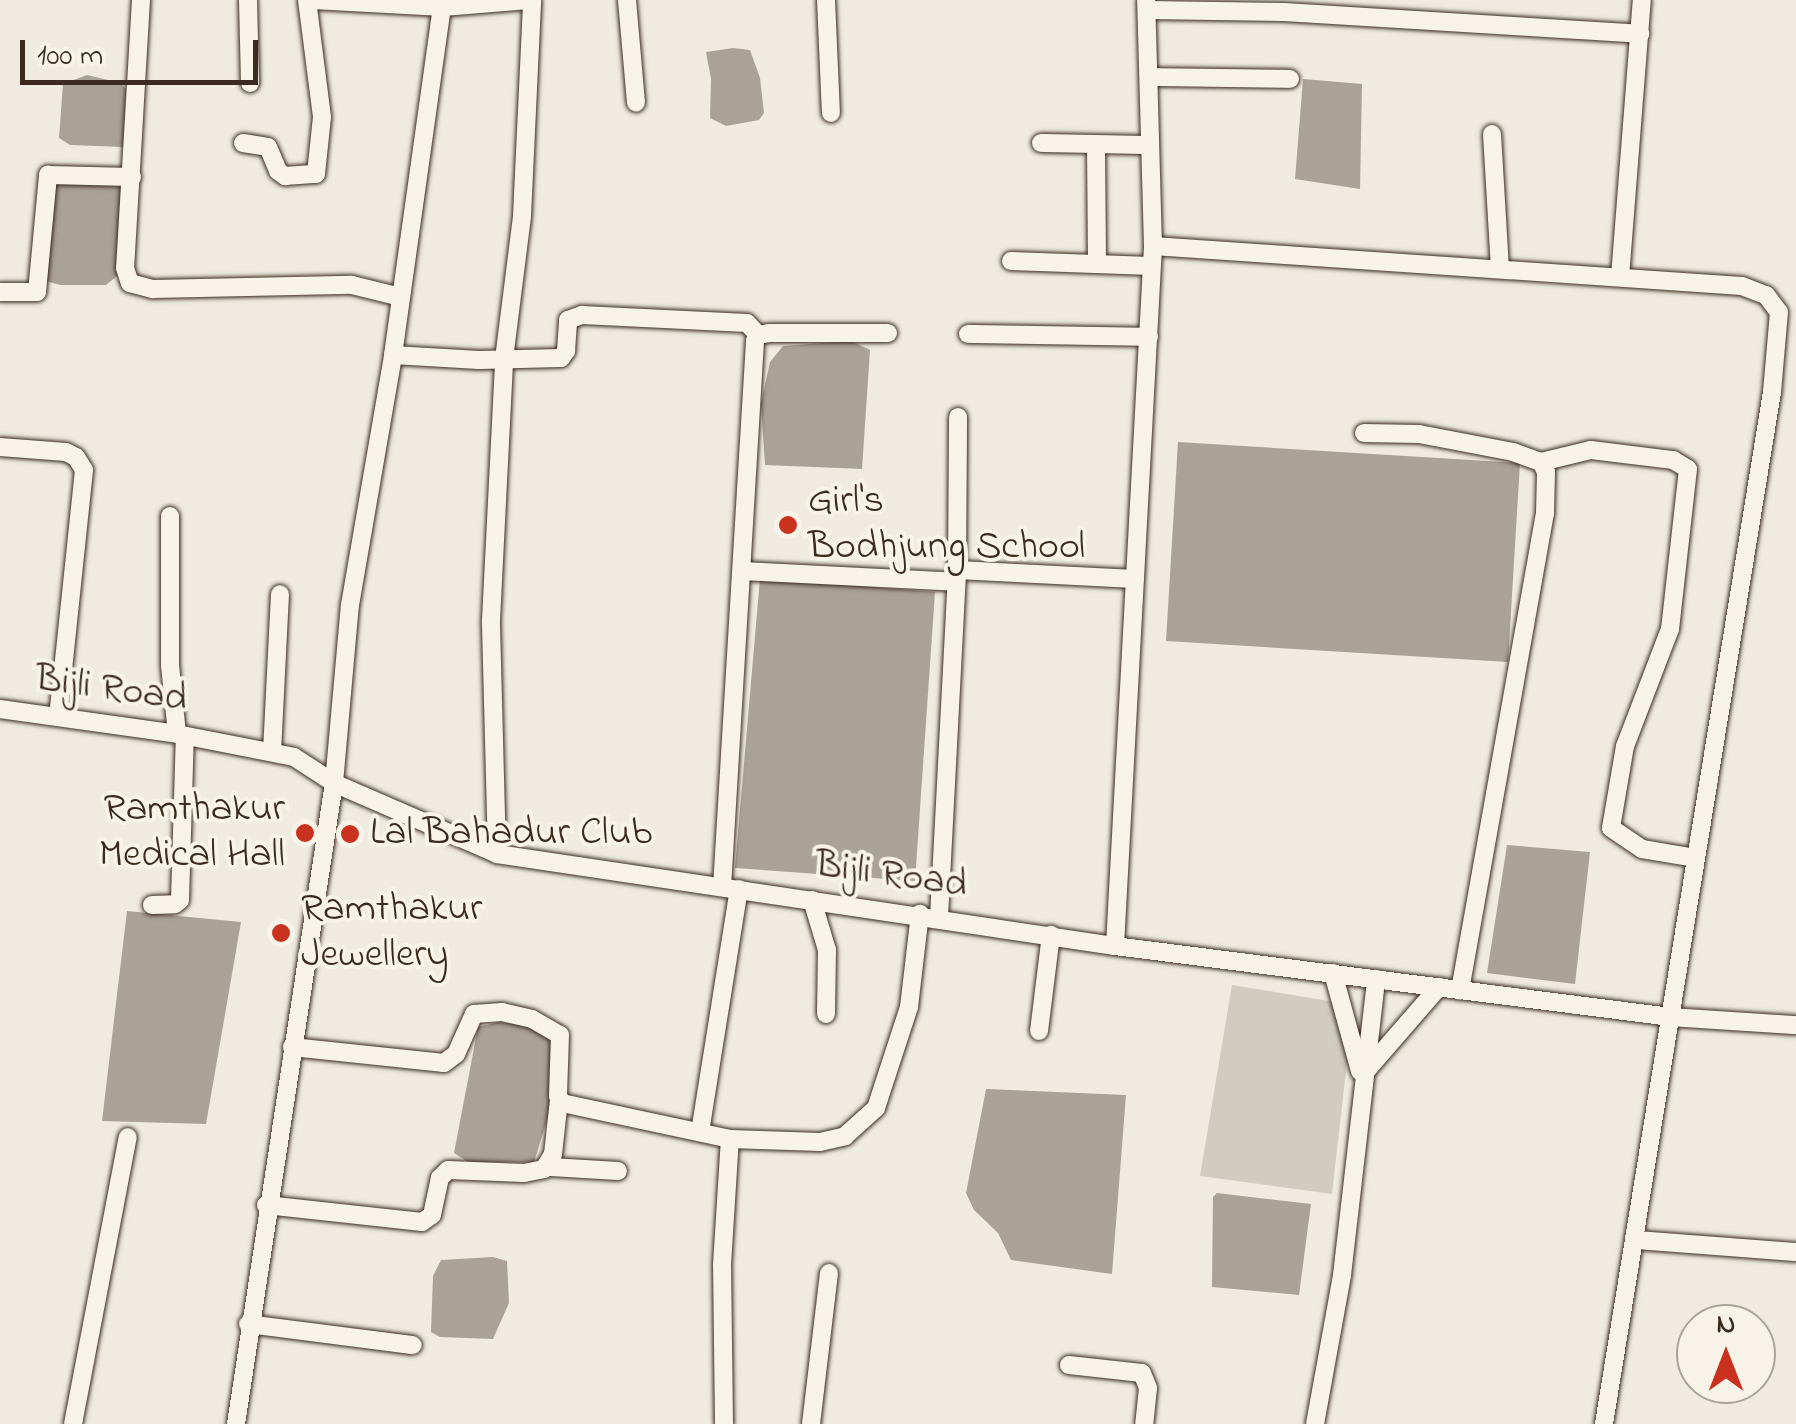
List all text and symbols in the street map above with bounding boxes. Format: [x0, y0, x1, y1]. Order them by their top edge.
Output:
scale bar [25, 20, 262, 82]
text: 100 m [37, 35, 103, 79]
place label: Girl's Bodhjung School [808, 478, 1085, 572]
marker: Girl's Bodhjung School [777, 514, 799, 536]
street label: Bijli Road [32, 656, 190, 724]
place label: Ramthakur Medical Hall [99, 786, 285, 880]
place label: Lal Bahadur Club [370, 810, 652, 858]
marker: Ramthakur Medical Hall [294, 822, 316, 844]
marker: Lal Bahadur Club [339, 823, 361, 845]
street label: Bijli Road [812, 842, 970, 910]
place label: Ramthakur Jewellery [301, 886, 482, 980]
marker: Ramthakur Jewellery [270, 922, 292, 944]
north arrow [1676, 1304, 1776, 1404]
text: N [1717, 1305, 1735, 1346]

